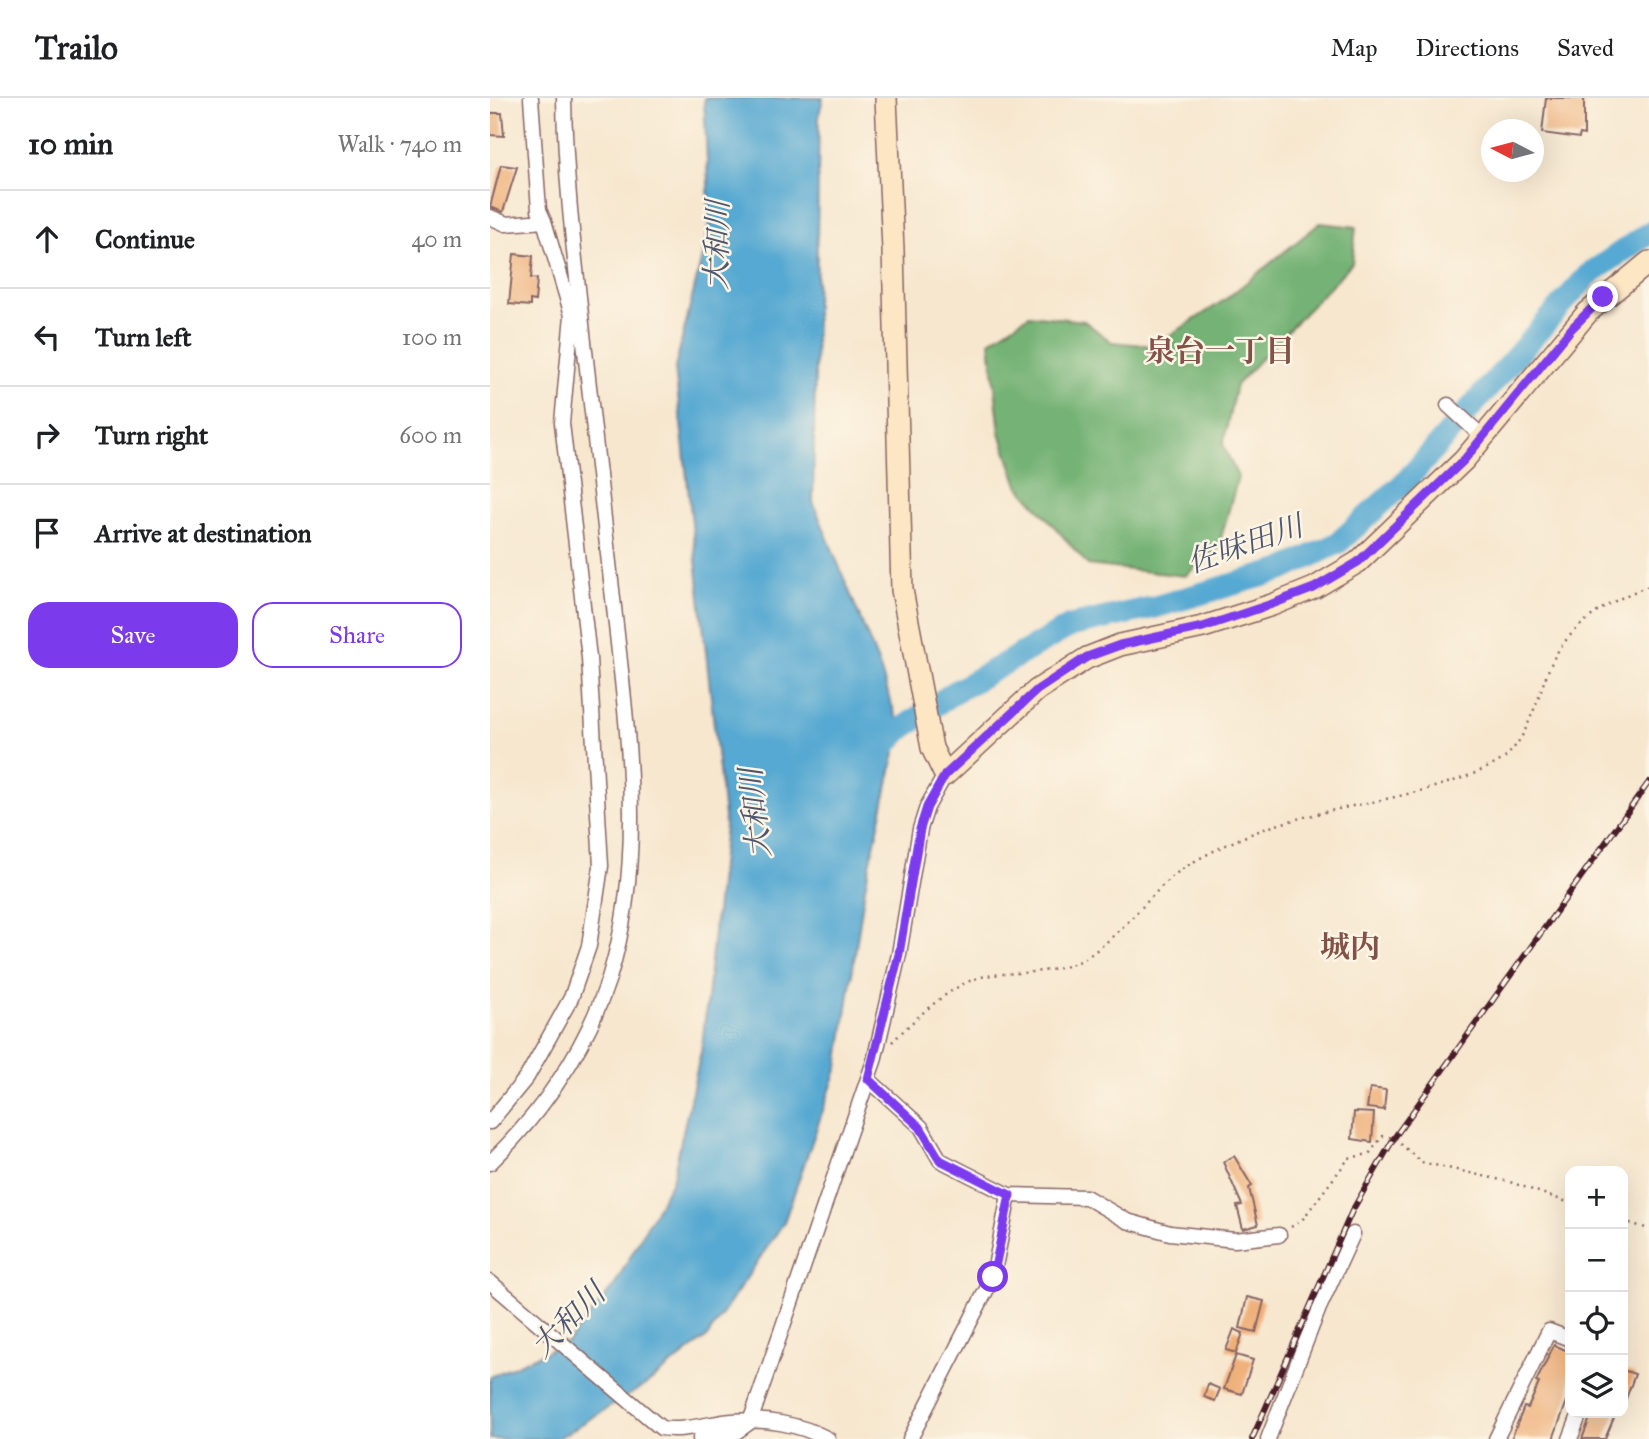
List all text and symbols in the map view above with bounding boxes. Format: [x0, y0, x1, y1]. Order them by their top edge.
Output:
text: Trailo [35, 28, 118, 68]
text: Map [1331, 33, 1378, 63]
text: Directions [1416, 33, 1519, 63]
text: Saved [1557, 33, 1614, 63]
north arrow [1481, 119, 1544, 182]
text: 10 min [28, 126, 113, 162]
text: Walk · 740 m [338, 130, 462, 158]
water label: 大和川 [698, 197, 736, 290]
icon: ahead [28, 220, 66, 258]
text: Continue [95, 223, 195, 255]
text: 40 m [412, 225, 462, 253]
route end [1587, 281, 1618, 312]
icon: left [28, 318, 66, 356]
text: Turn left [95, 321, 191, 353]
text: 100 m [402, 323, 462, 351]
district label: 泉台一丁目 [1145, 333, 1295, 369]
icon: right [28, 416, 66, 454]
text: Turn right [95, 419, 208, 451]
text: 600 m [399, 421, 462, 449]
water label: 佐味田川 [1182, 506, 1310, 581]
icon: arrive [28, 514, 66, 552]
text: Arrive at destination [95, 517, 312, 549]
button: Save [28, 602, 238, 668]
button: Share [252, 602, 462, 668]
water label: 大和川 [732, 763, 778, 860]
district label: 城内 [1320, 929, 1380, 965]
map controls [1565, 1166, 1628, 1418]
button: + [1565, 1166, 1628, 1229]
button: − [1565, 1229, 1628, 1292]
route start [977, 1261, 1008, 1292]
water label: 大和川 [523, 1273, 615, 1365]
button: locate [1565, 1292, 1628, 1355]
button: layers [1565, 1355, 1628, 1418]

